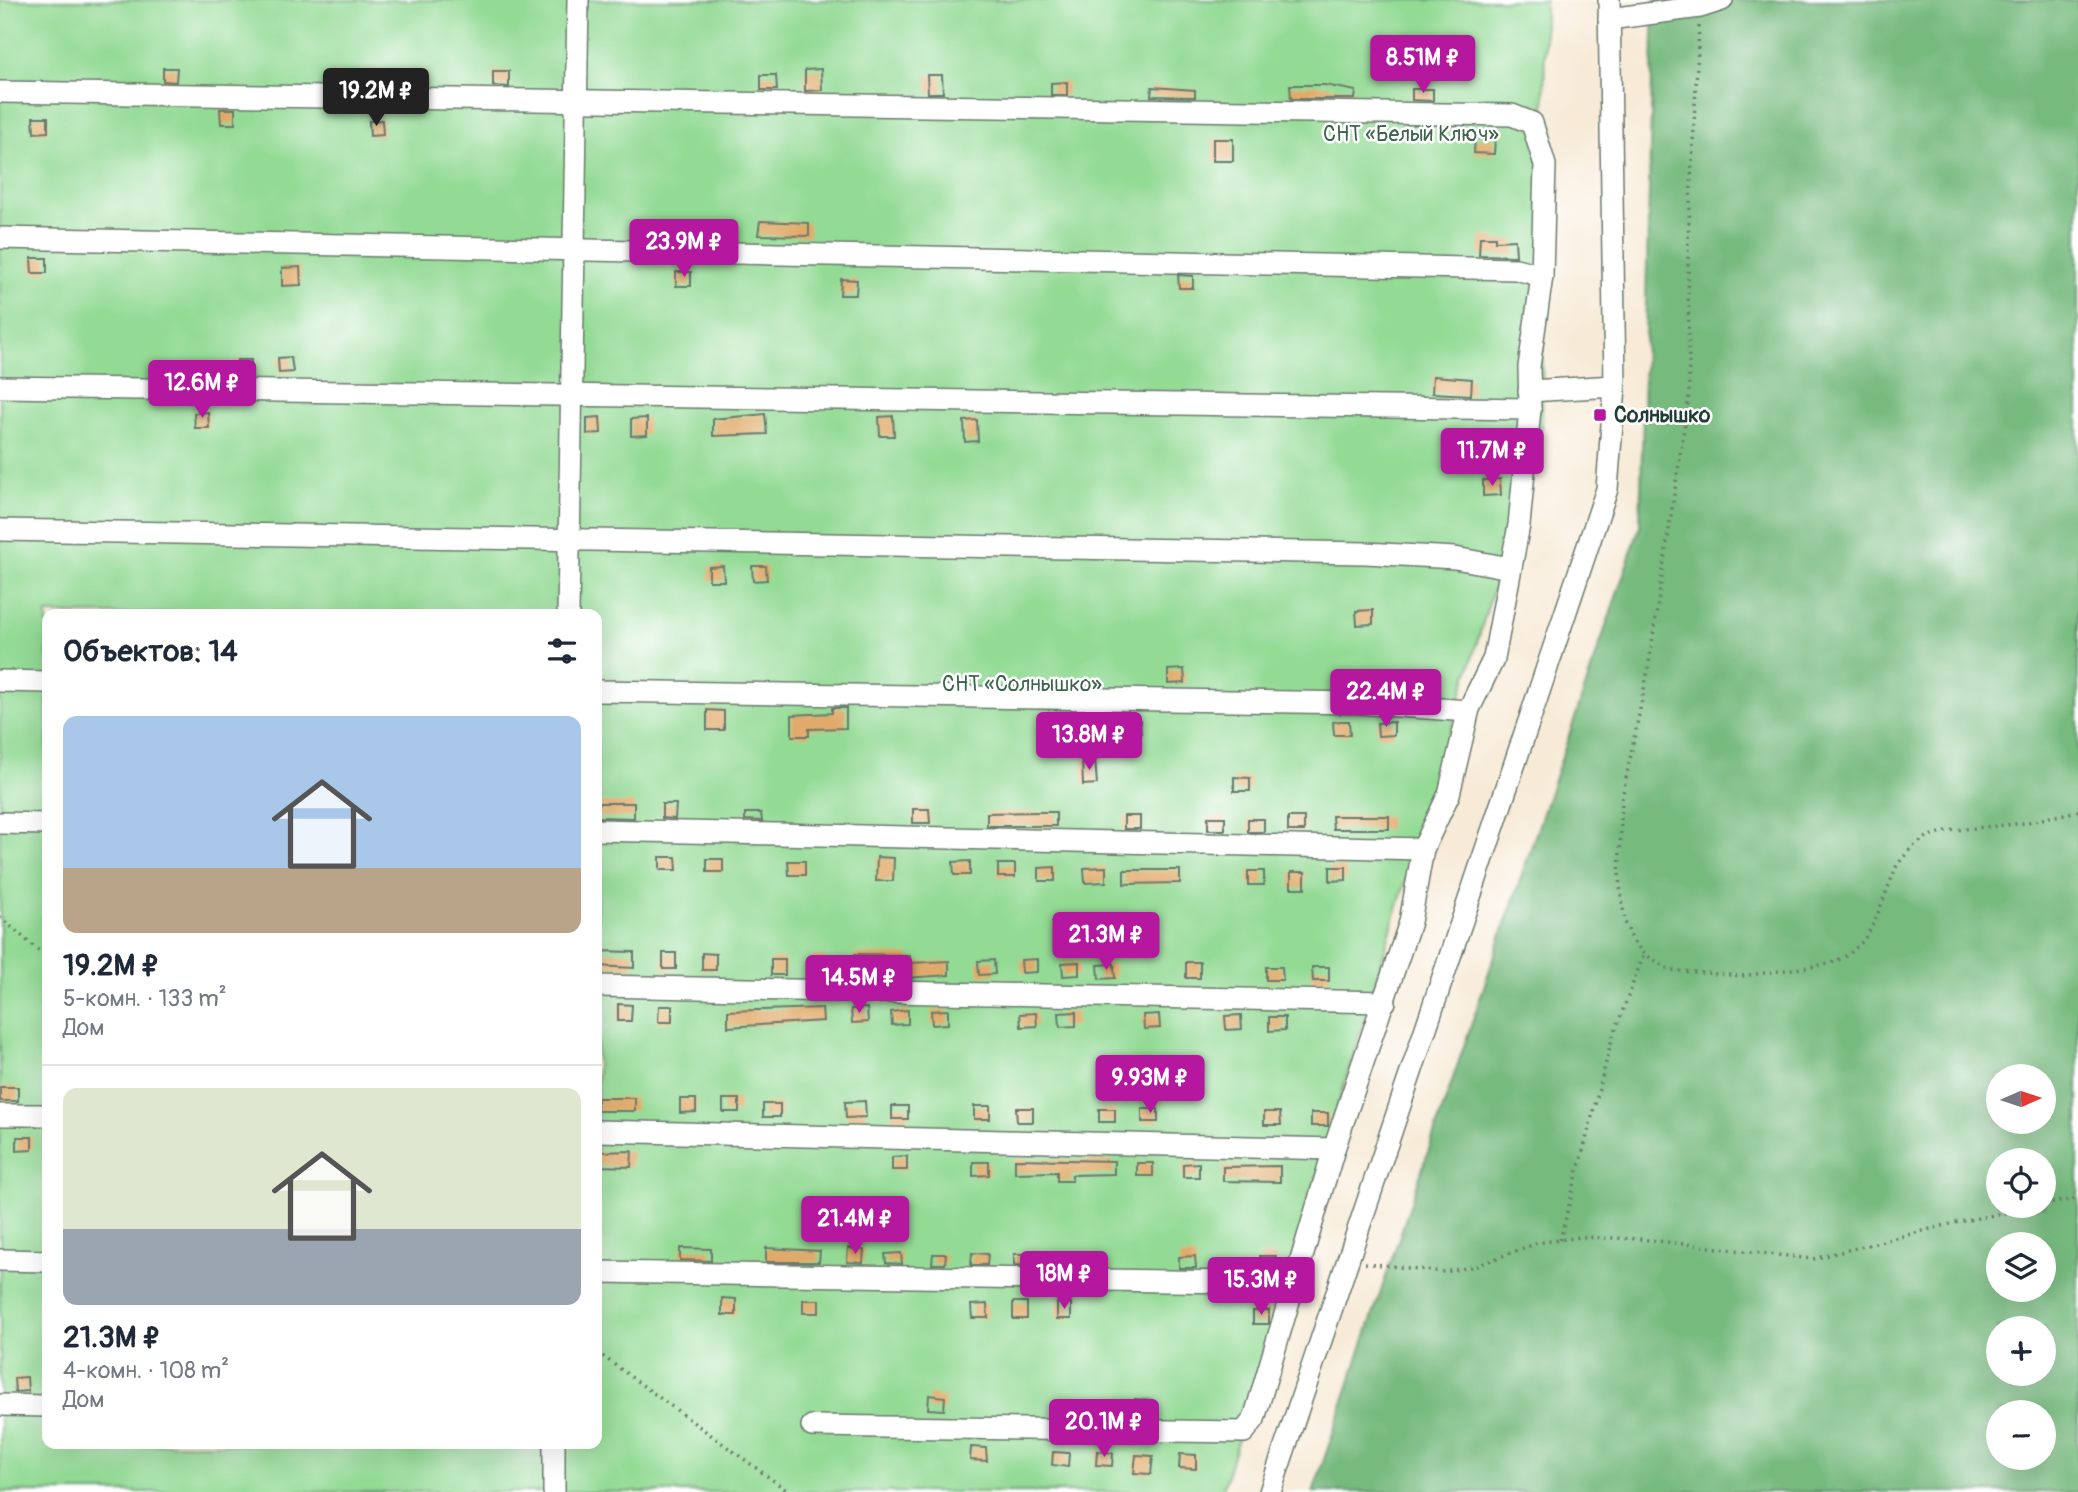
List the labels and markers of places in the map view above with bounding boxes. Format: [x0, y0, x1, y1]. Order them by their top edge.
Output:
pin: 8.51M ₽ [1358, 36, 1488, 95]
pin: 19.2M ₽ [311, 68, 441, 128]
pin: 23.9M ₽ [619, 219, 749, 279]
pin: 12.6M ₽ [137, 360, 267, 420]
place label: Солнышко [1614, 402, 1711, 429]
marker: Солнышко [1592, 407, 1608, 423]
pin: 11.7M ₽ [1427, 428, 1557, 488]
pin: 22.4M ₽ [1321, 670, 1451, 729]
pin: 13.8M ₽ [1024, 712, 1154, 772]
pin: 21.3M ₽ [1041, 912, 1171, 972]
pin: 14.5M ₽ [794, 956, 924, 1015]
pin: 9.93M ₽ [1085, 1056, 1215, 1115]
pin: 21.4M ₽ [790, 1196, 920, 1256]
pin: 18M ₽ [1015, 1252, 1113, 1311]
pin: 15.3M ₽ [1196, 1258, 1326, 1317]
pin: 20.1M ₽ [1039, 1400, 1169, 1459]

